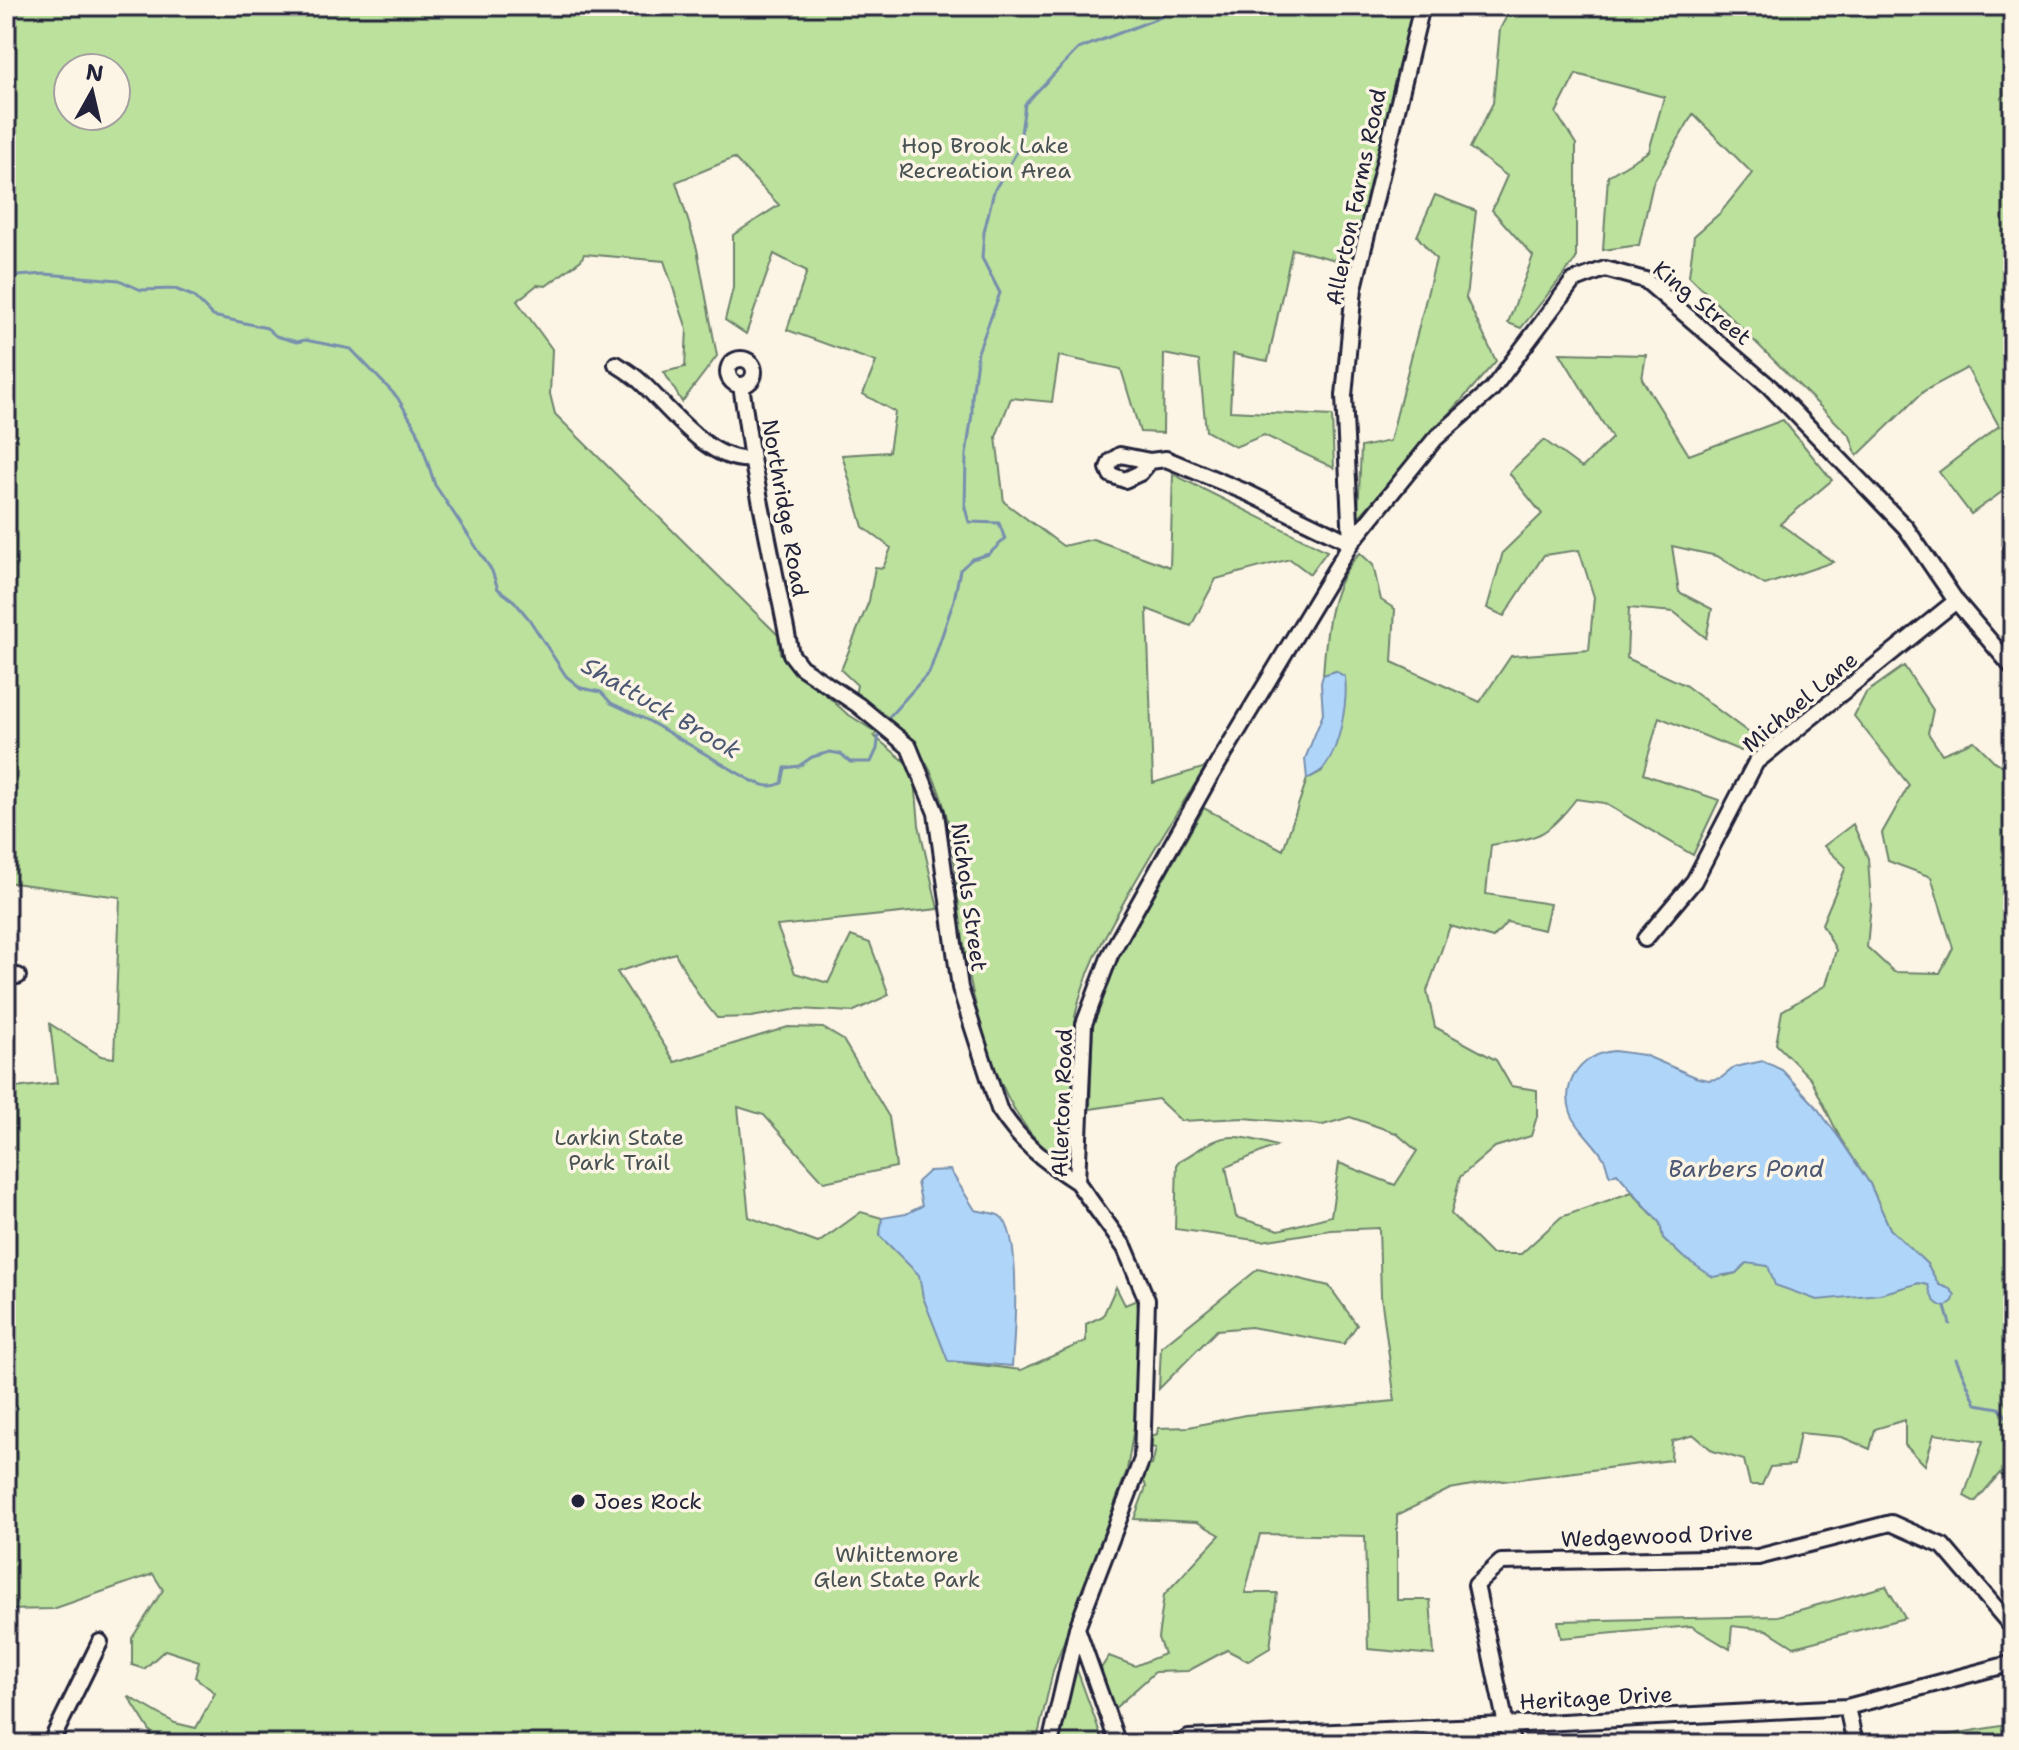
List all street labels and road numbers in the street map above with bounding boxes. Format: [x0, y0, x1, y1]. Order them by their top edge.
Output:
street label: Allerton Farms Road [1319, 86, 1393, 308]
street label: King Street [1647, 254, 1757, 352]
street label: Northridge Road [755, 417, 815, 599]
street label: Michael Lane [1736, 645, 1864, 759]
street label: Nichols Street [944, 821, 994, 973]
street label: Allerton Road [1045, 1028, 1079, 1178]
street label: Wedgewood Drive [1560, 1518, 1754, 1554]
street label: Heritage Drive [1519, 1680, 1673, 1716]

